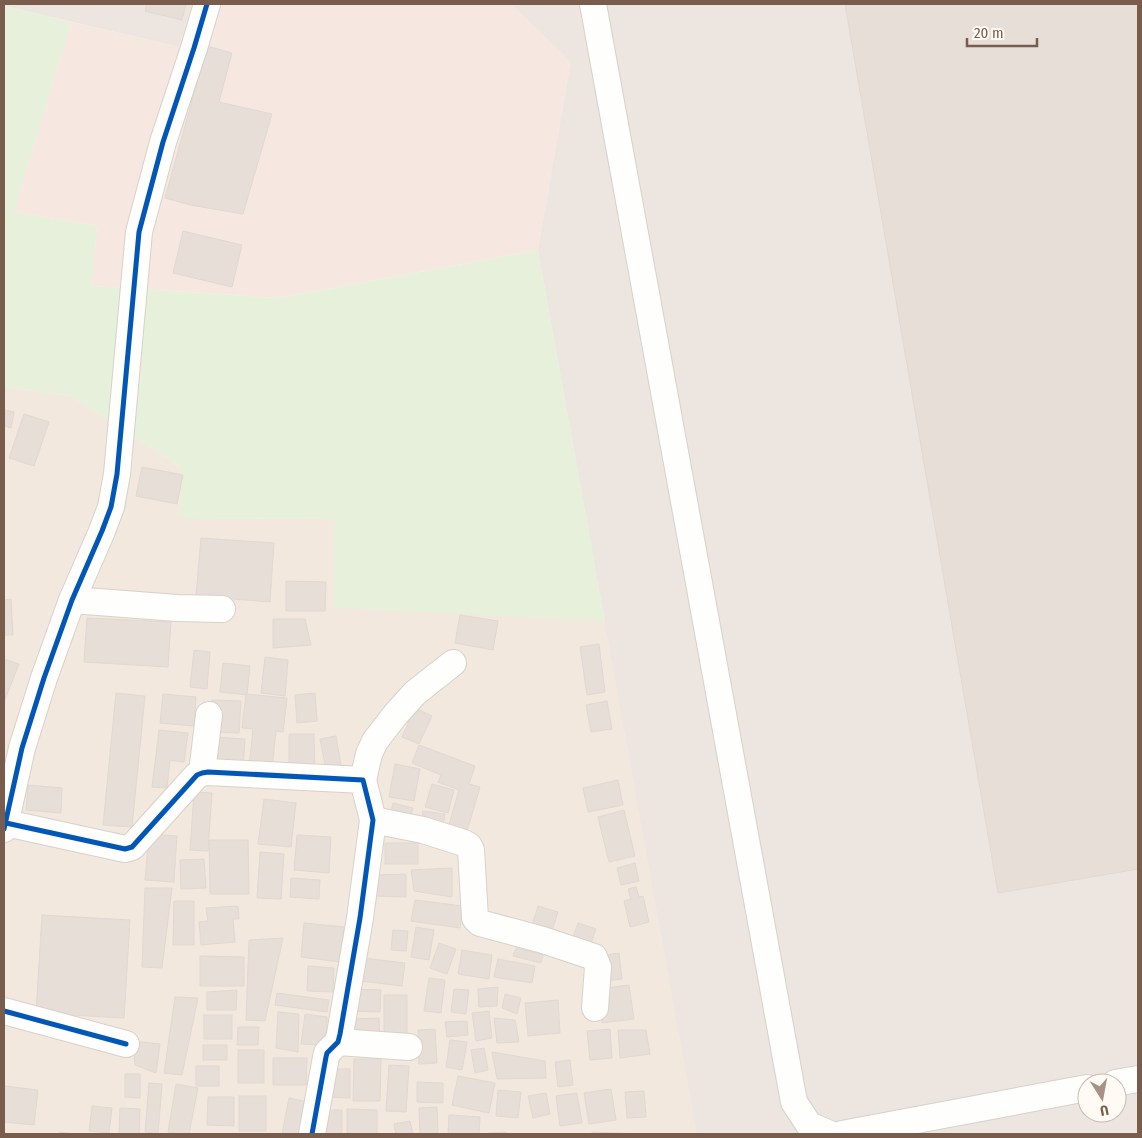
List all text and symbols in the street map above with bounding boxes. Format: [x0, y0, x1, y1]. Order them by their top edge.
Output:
scale bar [967, 15, 1037, 47]
text: 20 m [974, 24, 1004, 42]
north arrow [1077, 1073, 1127, 1123]
text: U [1099, 1101, 1110, 1119]

